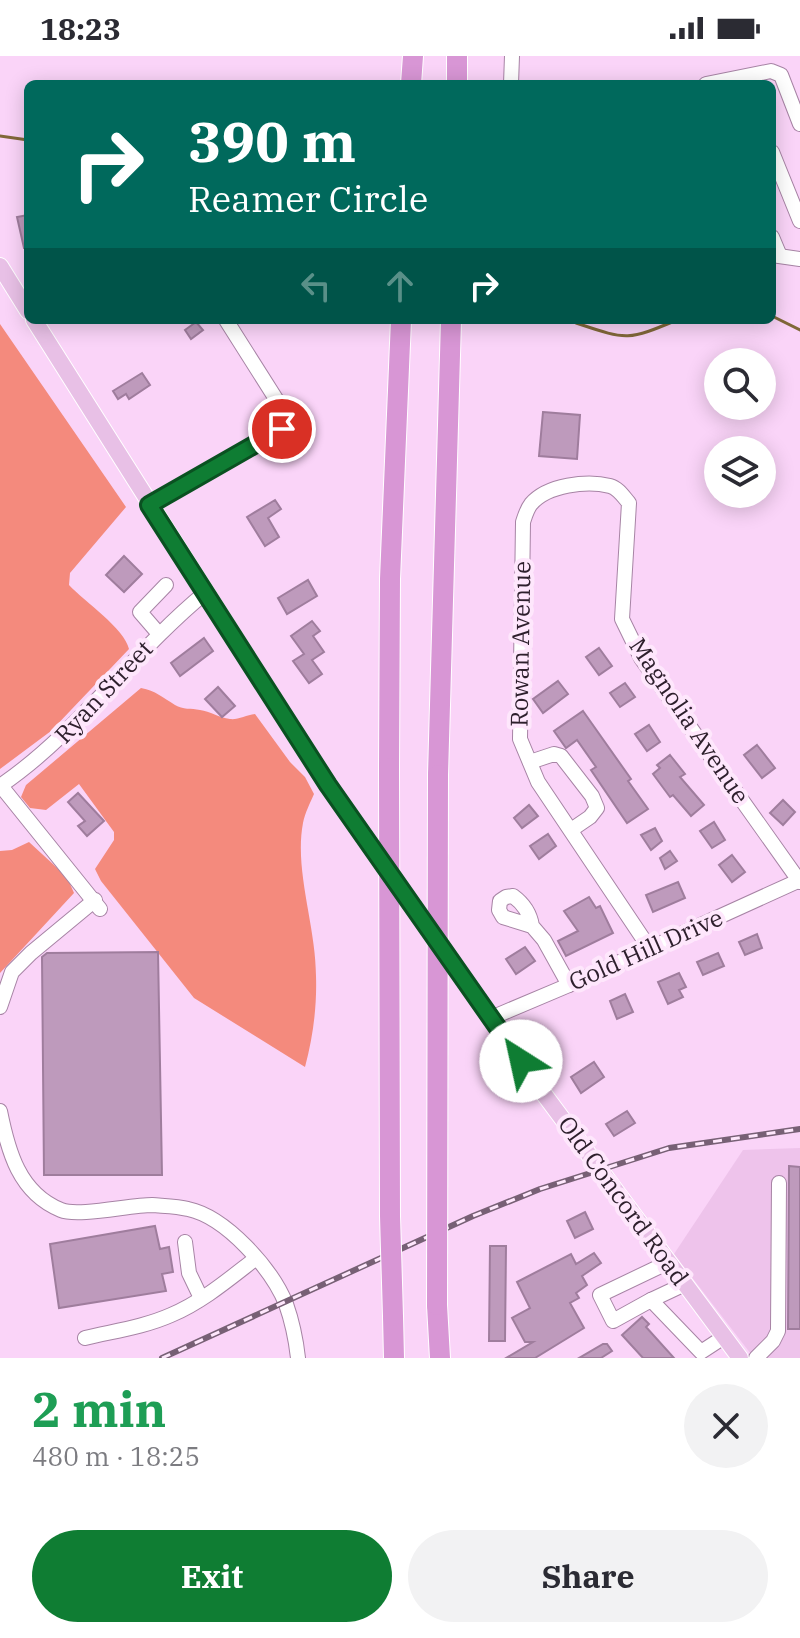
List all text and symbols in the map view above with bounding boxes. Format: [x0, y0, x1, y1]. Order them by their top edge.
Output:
text: 18:23 [40, 9, 121, 48]
text: 390 m [188, 105, 356, 177]
icon: right [56, 112, 160, 216]
text: Reamer Circle [188, 175, 428, 222]
icon: left [294, 264, 338, 308]
icon: ahead [378, 264, 422, 308]
icon: right [462, 264, 506, 308]
map controls [704, 348, 776, 508]
button: search [704, 348, 776, 420]
pin [248, 395, 316, 463]
icon: arrive [260, 407, 304, 451]
button: layers [704, 436, 776, 508]
street label: Rowan Avenue [503, 561, 537, 727]
street label: Magnolia Avenue [622, 631, 757, 810]
street label: Ryan Street [47, 633, 159, 750]
street label: Gold Hill Drive [564, 901, 728, 997]
position arrow [479, 1019, 563, 1103]
street label: Old Concord Road [551, 1109, 696, 1292]
text: 2 min [32, 1378, 166, 1440]
button: close [684, 1384, 768, 1468]
text: 480 m · 18:25 [32, 1439, 200, 1473]
button: Exit [32, 1530, 392, 1622]
button: Share [408, 1530, 768, 1622]

